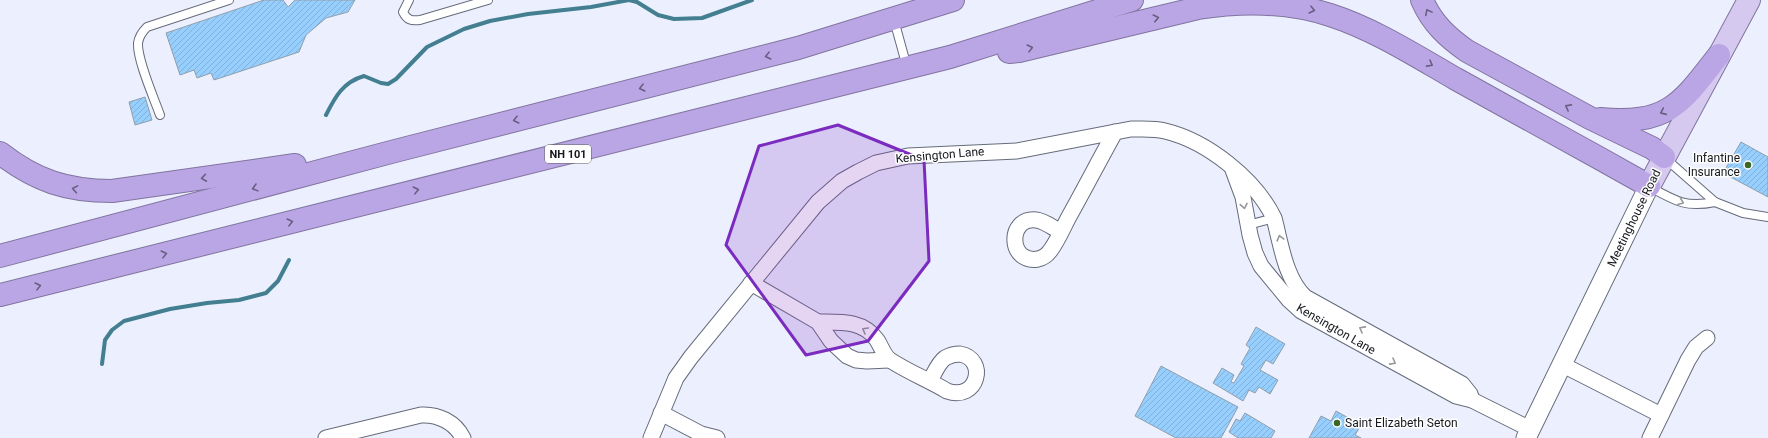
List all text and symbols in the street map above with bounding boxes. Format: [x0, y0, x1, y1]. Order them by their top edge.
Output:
one-way arrow [1309, 6, 1316, 14]
one-way arrow [1425, 8, 1433, 16]
one-way arrow [1153, 14, 1160, 22]
one-way arrow [1027, 45, 1033, 53]
one-way arrow [765, 51, 771, 59]
one-way arrow [1426, 60, 1433, 67]
one-way arrow [639, 83, 646, 92]
one-way arrow [1565, 104, 1573, 111]
one-way arrow [1659, 107, 1667, 115]
one-way arrow [513, 115, 520, 124]
street label: Kensington Lane [895, 144, 985, 166]
road number: NH 101 [545, 145, 591, 163]
place label: Infantine Insurance [1688, 151, 1740, 179]
marker: Infantine Insurance [1743, 160, 1753, 170]
street label: Meetinghouse Road [1604, 167, 1664, 269]
one-way arrow [201, 173, 207, 182]
one-way arrow [252, 183, 259, 192]
one-way arrow [72, 185, 78, 194]
one-way arrow [413, 187, 419, 195]
one-way arrow [1677, 198, 1684, 206]
one-way arrow [1240, 202, 1248, 209]
one-way arrow [287, 219, 293, 227]
one-way arrow [1276, 235, 1285, 242]
one-way arrow [160, 250, 167, 259]
one-way arrow [34, 282, 41, 291]
street label: Kensington Lane [1294, 301, 1378, 357]
one-way arrow [862, 327, 869, 334]
one-way arrow [1359, 327, 1366, 334]
one-way arrow [1389, 357, 1396, 364]
place label: Saint Elizabeth Seton [1345, 416, 1458, 430]
marker: Saint Elizabeth Seton [1332, 418, 1342, 428]

